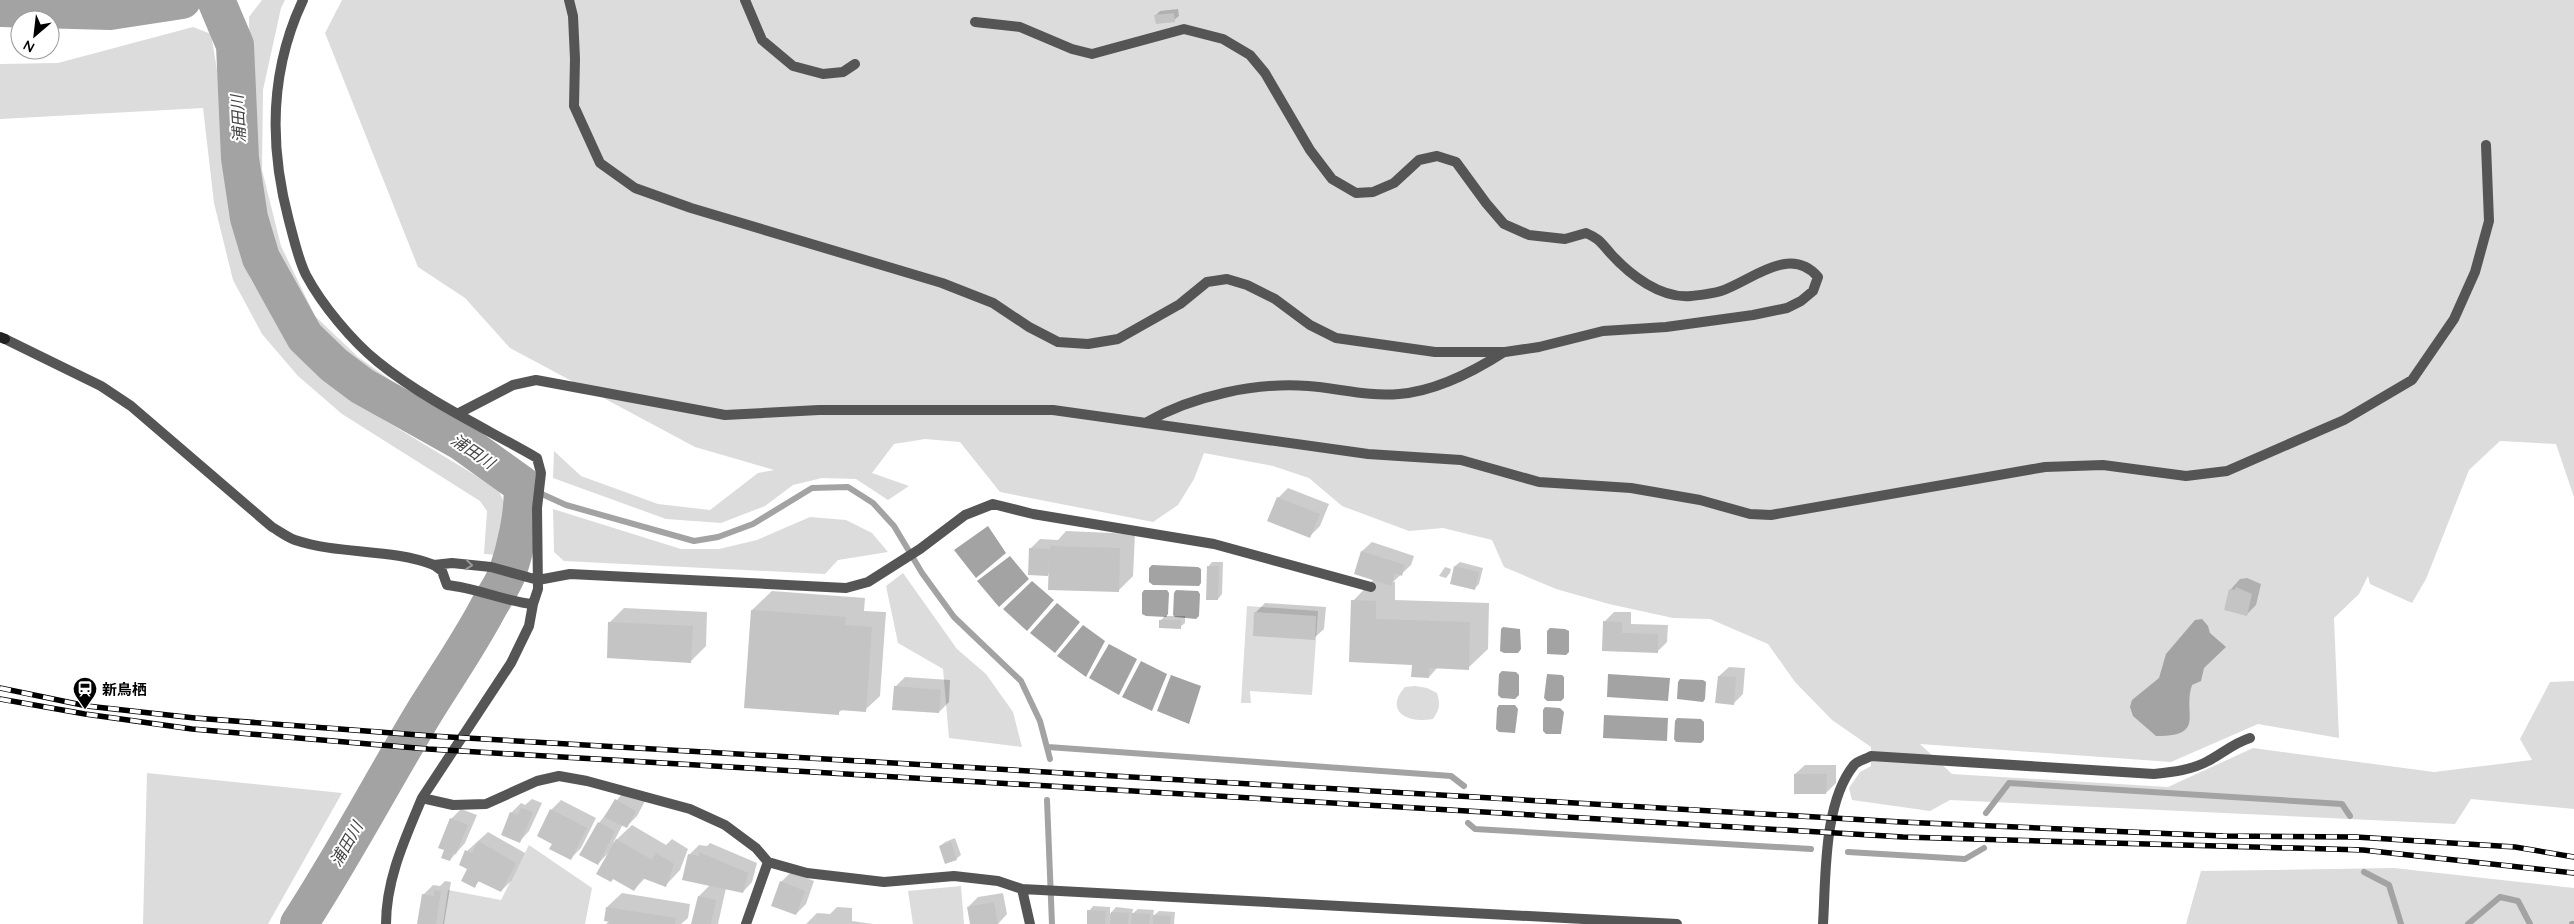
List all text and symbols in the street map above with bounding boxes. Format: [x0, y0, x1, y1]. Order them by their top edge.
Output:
north arrow [10, 10, 60, 60]
text: N [20, 36, 38, 57]
water label: 浦田川 [227, 93, 249, 143]
water label: 浦田川 [448, 429, 500, 474]
one-way arrow [465, 559, 473, 570]
station icon: 新鳥栖 [72, 676, 98, 710]
place label: 新鳥栖 [102, 680, 147, 699]
water label: 浦田川 [325, 816, 368, 870]

